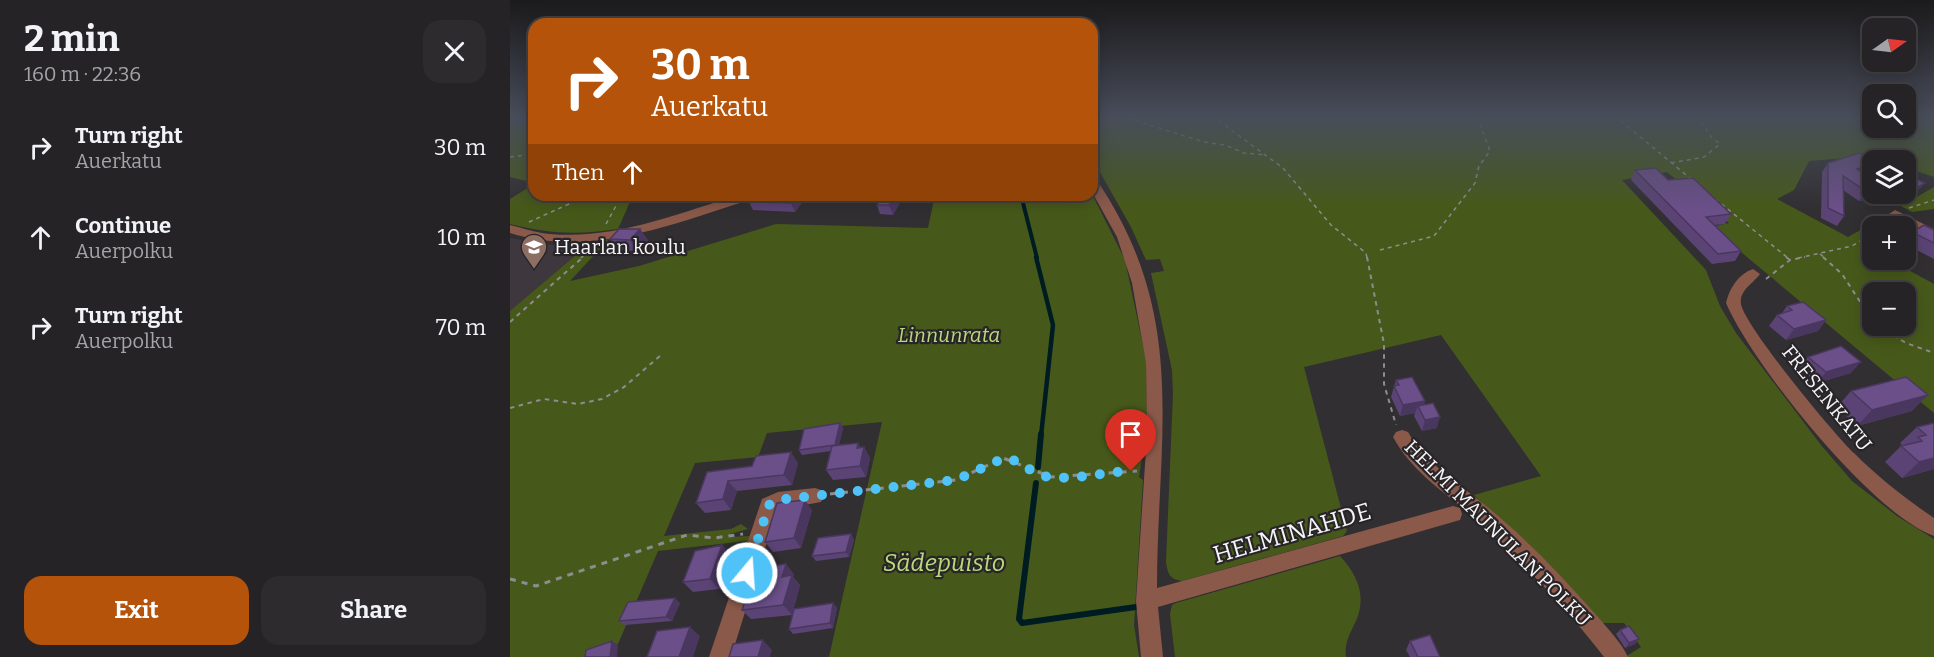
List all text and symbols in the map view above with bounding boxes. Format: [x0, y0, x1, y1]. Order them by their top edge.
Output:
text: 2 min [24, 17, 120, 61]
north arrow [1862, 18, 1916, 72]
map controls [1862, 18, 1916, 336]
button: close [423, 20, 486, 83]
text: 30 m [651, 40, 750, 90]
icon: right [552, 42, 630, 120]
text: 160 m · 22:36 [24, 62, 141, 86]
button: search [1862, 84, 1916, 138]
text: Auerkatu [651, 91, 768, 123]
text: Turn right [75, 122, 183, 149]
icon: right [24, 131, 57, 164]
text: 30 m [434, 134, 486, 161]
text: Auerkatu [75, 149, 162, 173]
button: layers [1862, 150, 1916, 204]
icon: ahead [616, 156, 649, 189]
text: Then [552, 159, 604, 186]
text: Continue [75, 212, 171, 239]
button: + [1862, 216, 1916, 270]
icon: ahead [24, 221, 57, 254]
text: 10 m [438, 224, 486, 251]
school or university icon: Haarlan koulu [519, 232, 549, 270]
place label: Haarlan koulu [554, 235, 686, 259]
text: Auerpolku [75, 239, 173, 263]
button: − [1862, 282, 1916, 336]
text: Turn right [75, 302, 183, 329]
icon: right [24, 311, 57, 344]
text: 70 m [436, 314, 486, 341]
park label: Linnunrata [898, 323, 1000, 347]
text: Auerpolku [75, 329, 173, 353]
street label: FRESENKATU [1777, 340, 1877, 456]
pin [1105, 409, 1156, 471]
icon: arrive [1114, 418, 1147, 451]
street label: HELMI MAUNULAN POLKU [1400, 435, 1596, 631]
street label: HELMINAHDE [1210, 497, 1374, 569]
position arrow [715, 541, 779, 605]
park label: Sädepuisto [883, 549, 1005, 577]
button: Exit [24, 576, 249, 645]
button: Share [261, 576, 486, 645]

